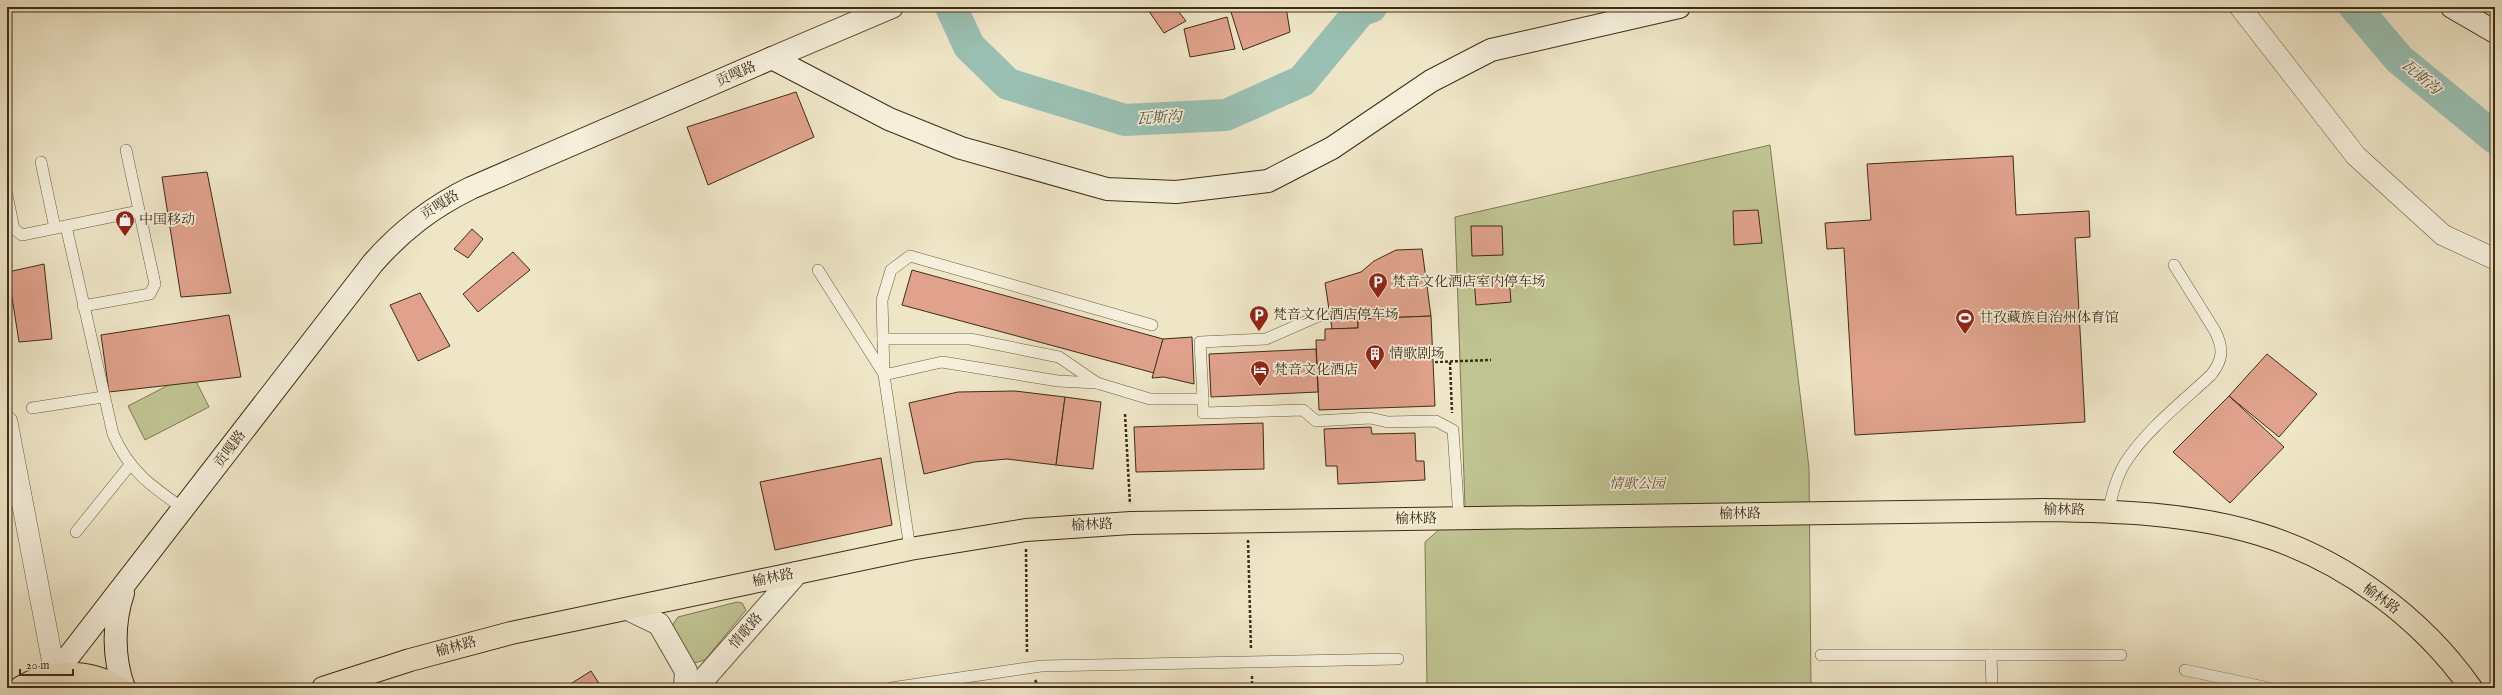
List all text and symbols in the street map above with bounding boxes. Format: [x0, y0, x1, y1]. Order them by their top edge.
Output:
water label: 瓦斯沟 [2398, 55, 2446, 100]
street label: 贡嘎路 [713, 58, 759, 90]
water label: 瓦斯沟 [1136, 107, 1184, 129]
street label: 贡嘎路 [417, 186, 463, 224]
shop icon: 中国移动 [114, 209, 136, 237]
place label: 中国移动 [139, 211, 195, 229]
parking icon: 梵音文化酒店室内停车场 [1367, 271, 1389, 299]
place label: 梵音文化酒店室内停车场 [1392, 273, 1546, 291]
parking icon: 梵音文化酒店停车场 [1248, 304, 1270, 332]
place label: 梵音文化酒店停车场 [1273, 306, 1399, 324]
sports icon: 甘孜藏族自治州体育馆 [1954, 307, 1976, 335]
place label: 甘孜藏族自治州体育馆 [1979, 309, 2119, 327]
building icon: 情歌剧场 [1364, 343, 1386, 371]
place label: 情歌剧场 [1389, 345, 1445, 363]
hotel icon: 梵音文化酒店 [1249, 359, 1271, 387]
place label: 梵音文化酒店 [1274, 361, 1358, 379]
street label: 贡嘎路 [210, 427, 250, 471]
park label: 情歌公园 [1609, 475, 1667, 493]
street label: 榆林路 [2043, 501, 2085, 519]
street label: 榆林路 [1719, 505, 1761, 523]
street label: 榆林路 [1395, 510, 1437, 528]
street label: 榆林路 [1071, 515, 1113, 535]
street label: 榆林路 [751, 565, 795, 591]
street label: 榆林路 [2359, 579, 2403, 619]
street label: 情歌路 [725, 609, 767, 653]
street label: 榆林路 [433, 633, 479, 661]
scale bar [20, 651, 73, 677]
text: 20 m [26, 658, 49, 673]

